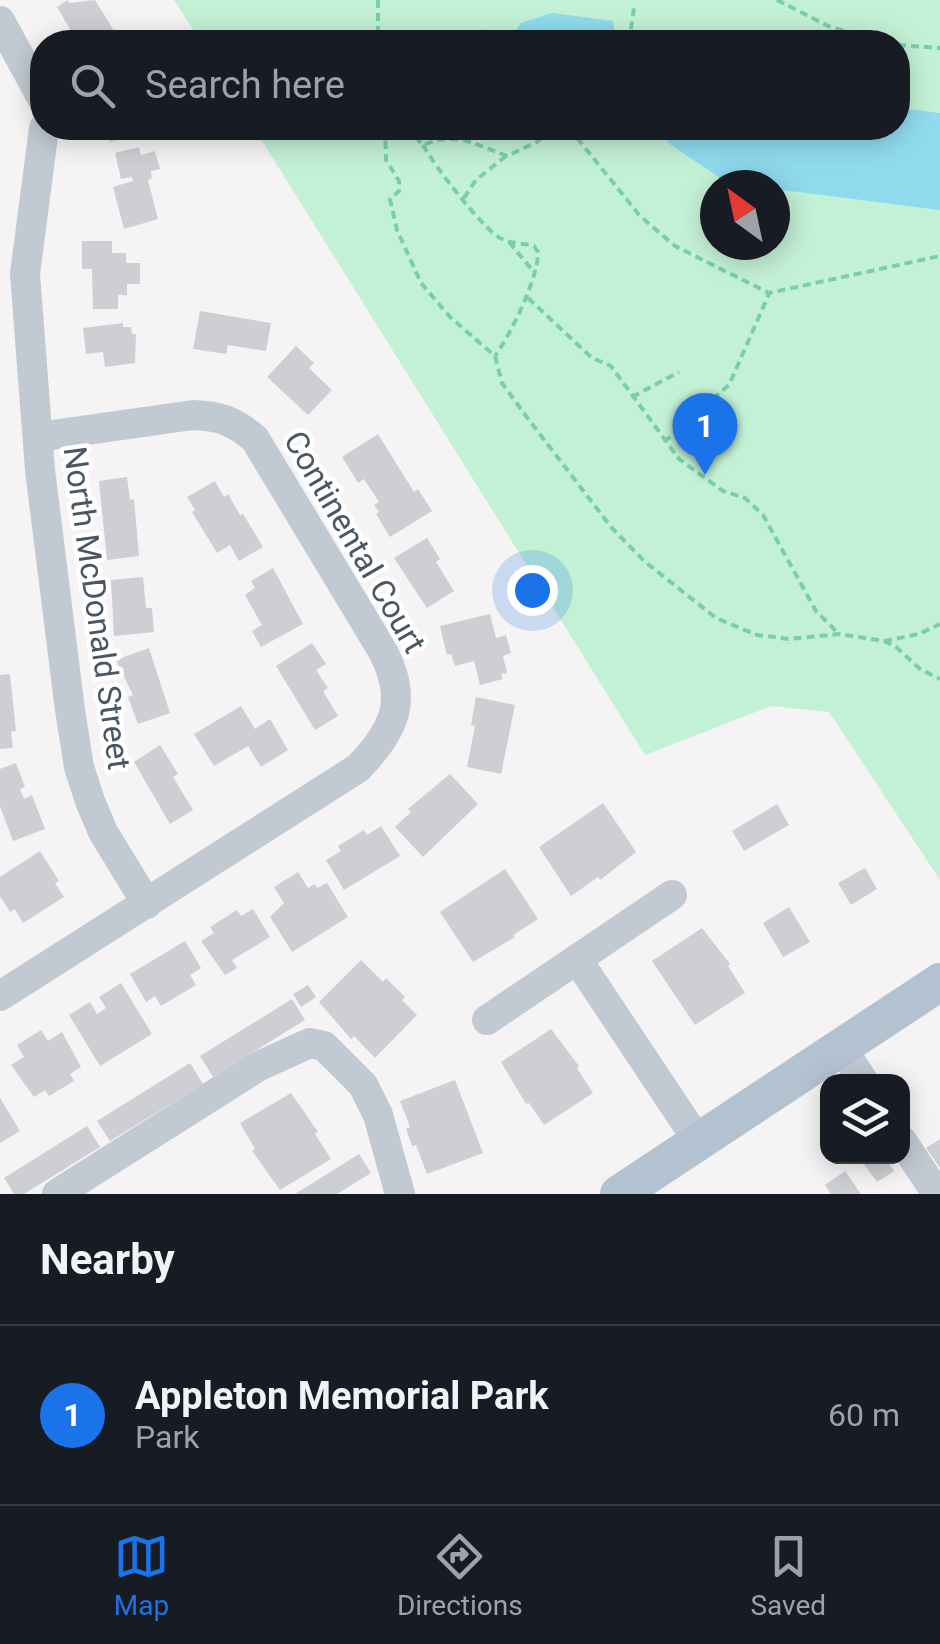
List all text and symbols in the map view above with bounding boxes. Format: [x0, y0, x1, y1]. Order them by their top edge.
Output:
search box [30, 30, 910, 140]
icon: search [65, 58, 120, 113]
text: Search here [145, 63, 345, 107]
north arrow [700, 170, 790, 260]
pin: 1 [672, 392, 738, 475]
street label: Continental Court [276, 424, 434, 660]
street label: North McDonald Street [56, 444, 138, 772]
your location [507, 565, 558, 616]
map controls [820, 1074, 910, 1164]
button: layers [820, 1074, 910, 1164]
text: Nearby [40, 1235, 175, 1284]
text: Appleton Memorial Park [135, 1374, 549, 1418]
text: 1 [63, 1396, 82, 1434]
text: 60 m [828, 1396, 900, 1434]
text: Park [135, 1418, 199, 1456]
tab: Map [114, 1529, 169, 1622]
tab: Directions [397, 1529, 523, 1622]
tab: Saved [750, 1529, 826, 1622]

